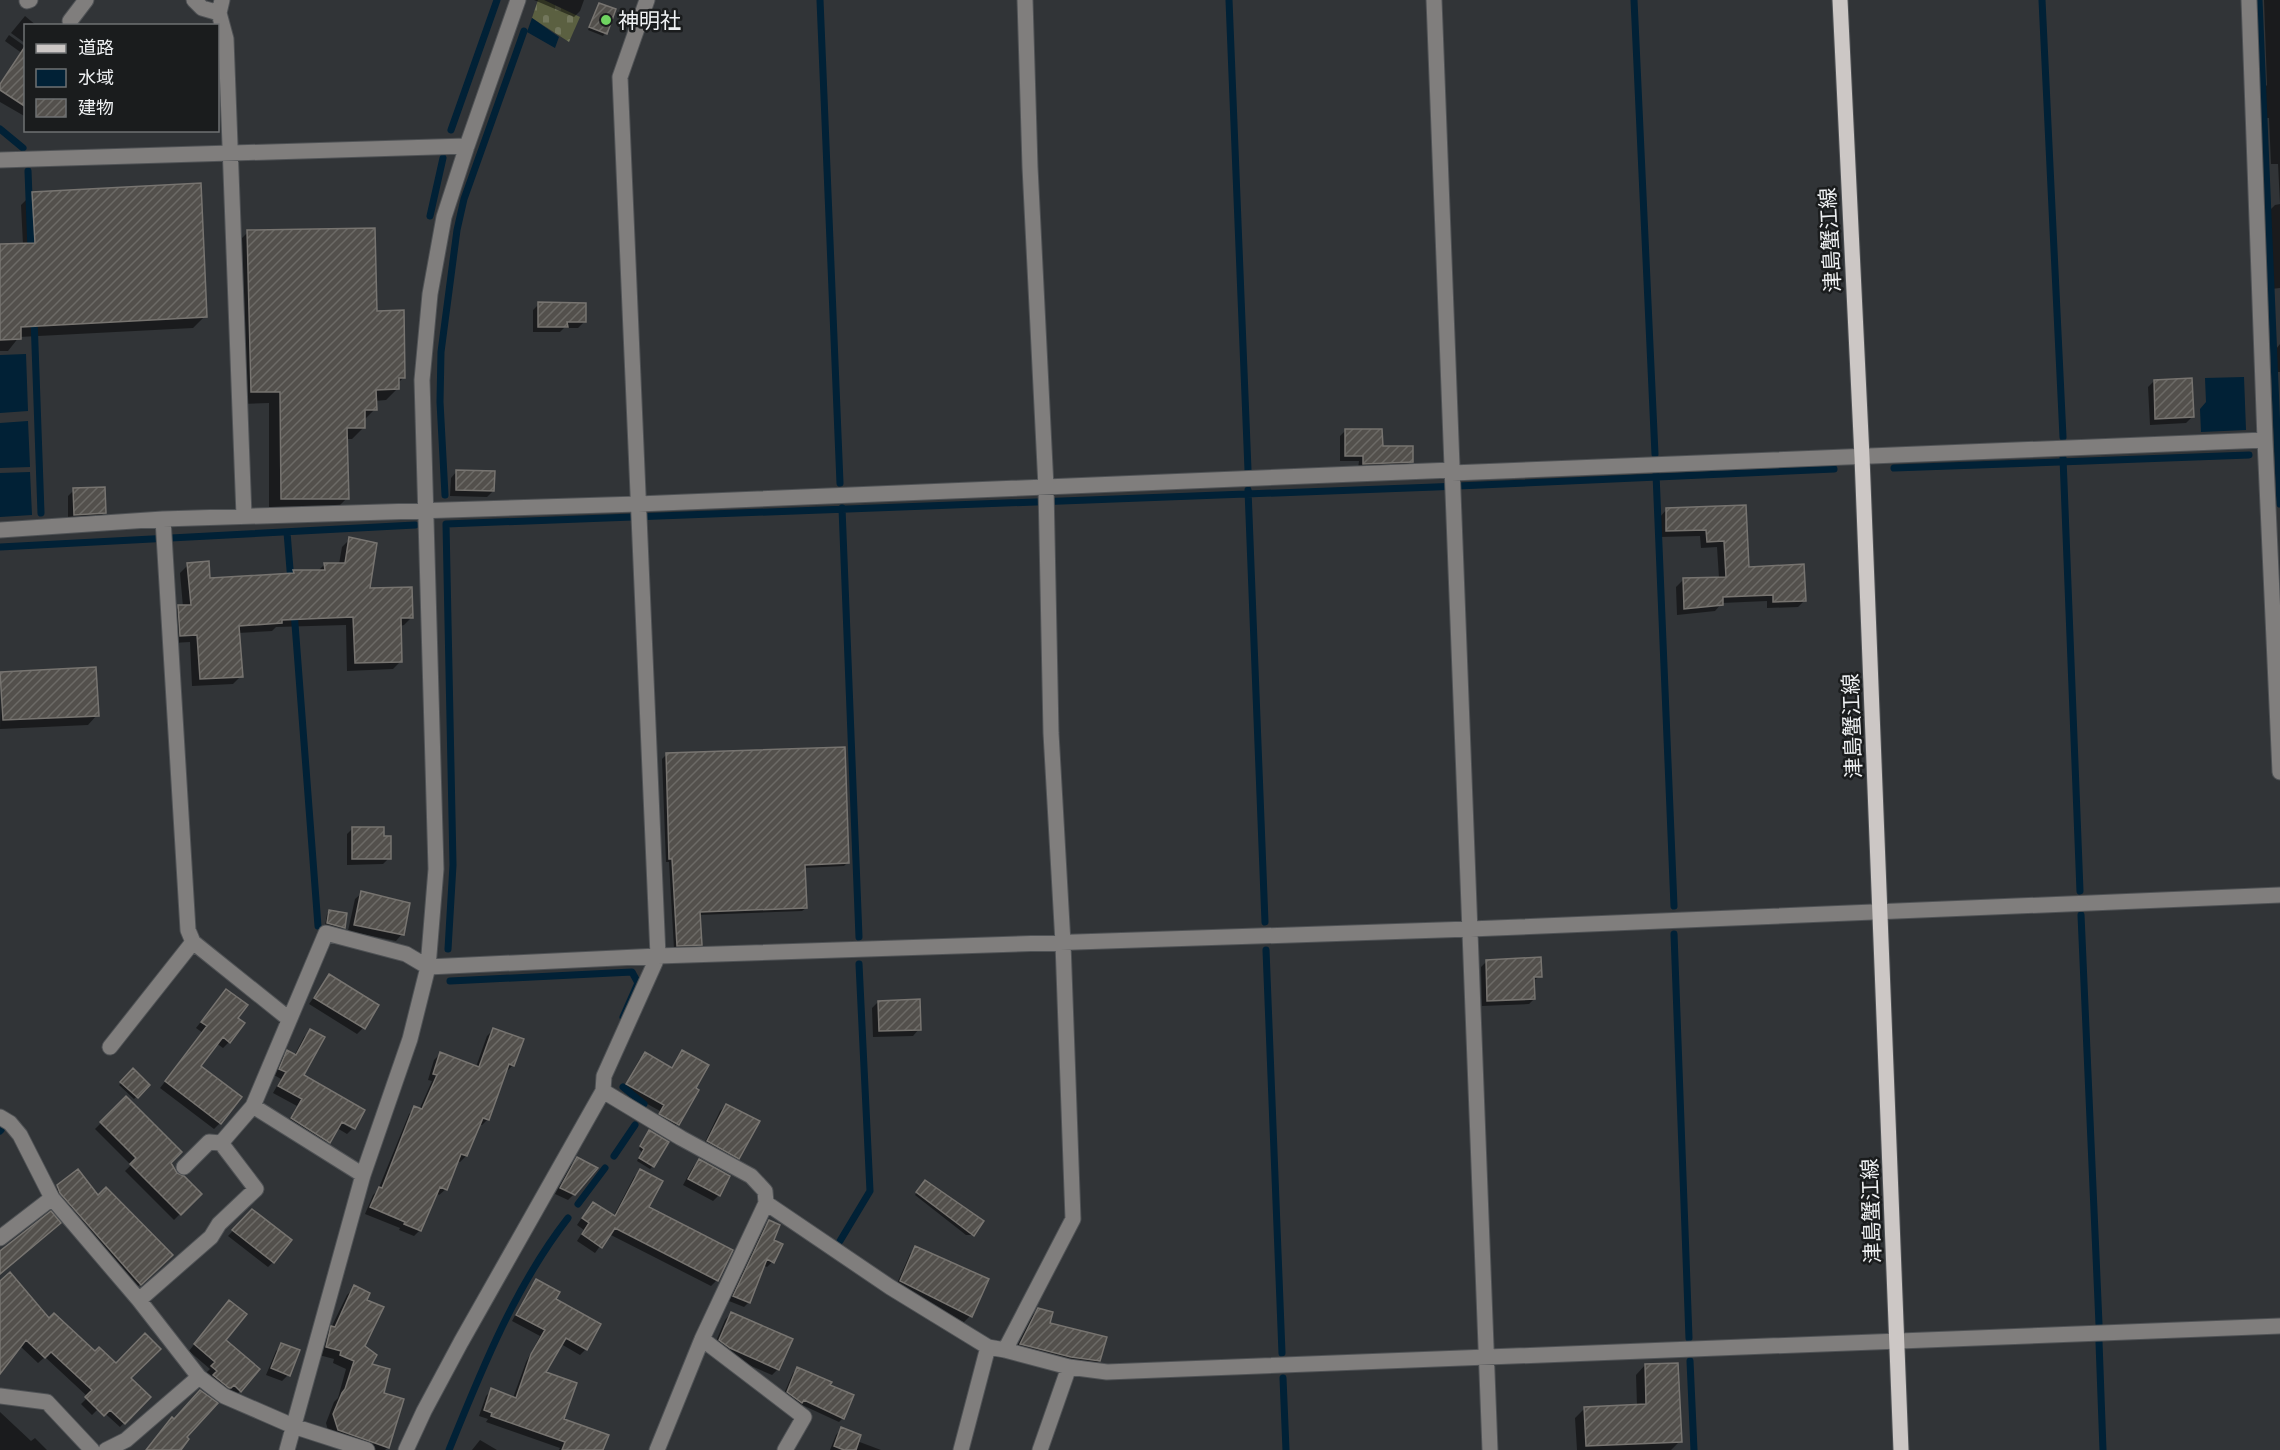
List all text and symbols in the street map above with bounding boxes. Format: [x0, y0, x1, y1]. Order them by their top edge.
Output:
place label: 神明社 [618, 8, 681, 33]
marker: 神明社 [599, 13, 613, 27]
legend [24, 24, 219, 132]
text: 道路 [78, 37, 114, 58]
text: 水域 [78, 67, 114, 88]
text: 建物 [78, 97, 114, 118]
street label: 津島蟹江線 [1815, 187, 1845, 293]
street label: 津島蟹江線 [1838, 673, 1866, 779]
street label: 津島蟹江線 [1857, 1158, 1885, 1264]

